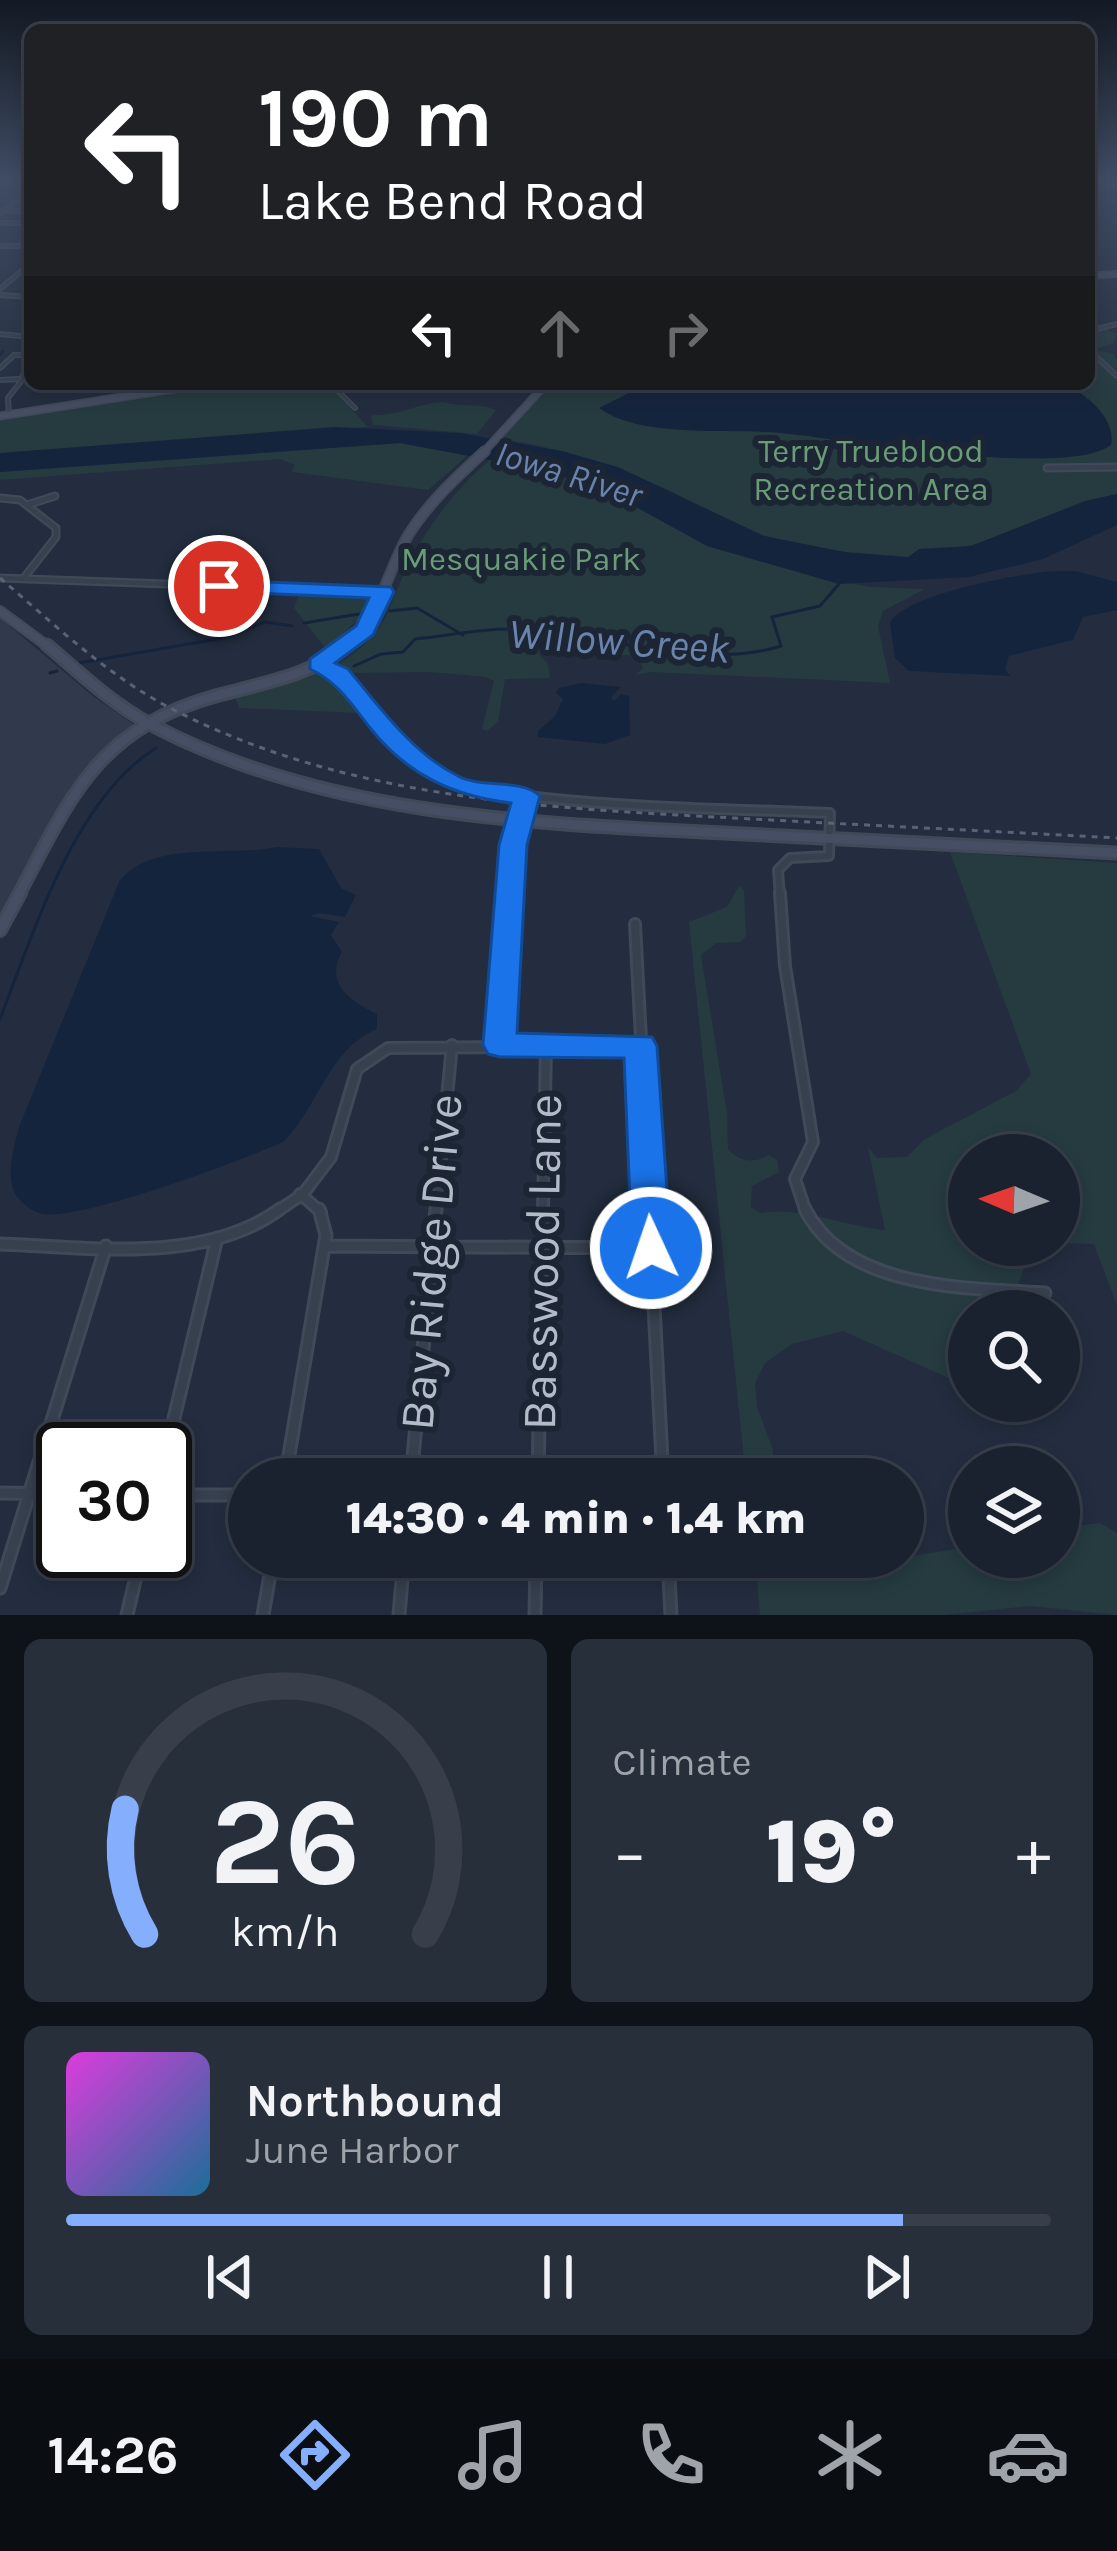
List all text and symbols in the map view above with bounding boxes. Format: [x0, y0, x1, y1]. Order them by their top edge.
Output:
text: 190 m [258, 69, 493, 167]
icon: left [60, 72, 216, 228]
text: Lake Bend Road [258, 169, 647, 233]
icon: left [401, 300, 467, 366]
icon: ahead [527, 300, 593, 366]
icon: right [653, 300, 719, 366]
water label: Iowa River [491, 432, 649, 517]
park label: Terry Trueblood Recreation Area [753, 432, 989, 508]
pin [168, 535, 270, 637]
park label: Mesquakie Park [401, 540, 641, 578]
icon: arrive [186, 553, 252, 619]
water label: Willow Creek [507, 608, 732, 674]
street label: Bay Ridge Drive [388, 1091, 475, 1433]
street label: Basswood Lane [511, 1093, 573, 1431]
north arrow [948, 1134, 1080, 1266]
map controls [948, 1134, 1080, 1578]
position arrow [588, 1185, 714, 1311]
button: search [948, 1290, 1080, 1422]
speed limit sign: 30 [36, 1422, 192, 1578]
button: layers [948, 1446, 1080, 1578]
text: 14:30 · 4 min · 1.4 km [346, 1492, 806, 1544]
text: Climate [613, 1739, 752, 1785]
text: 26 [210, 1769, 361, 1914]
text: 19° [766, 1799, 898, 1905]
text: − [613, 1814, 647, 1892]
text: + [1016, 1814, 1051, 1892]
text: km/h [231, 1906, 340, 1956]
text: Northbound [246, 2075, 504, 2127]
text: June Harbor [246, 2127, 458, 2173]
icon: previous [197, 2244, 263, 2310]
icon: pause [525, 2244, 591, 2310]
icon: next [854, 2244, 920, 2310]
icon: directions [273, 2413, 357, 2497]
icon: music [451, 2413, 535, 2497]
icon: phone [629, 2413, 713, 2497]
icon: climate [808, 2413, 892, 2497]
icon: car [986, 2413, 1070, 2497]
text: 14:26 [47, 2423, 179, 2487]

